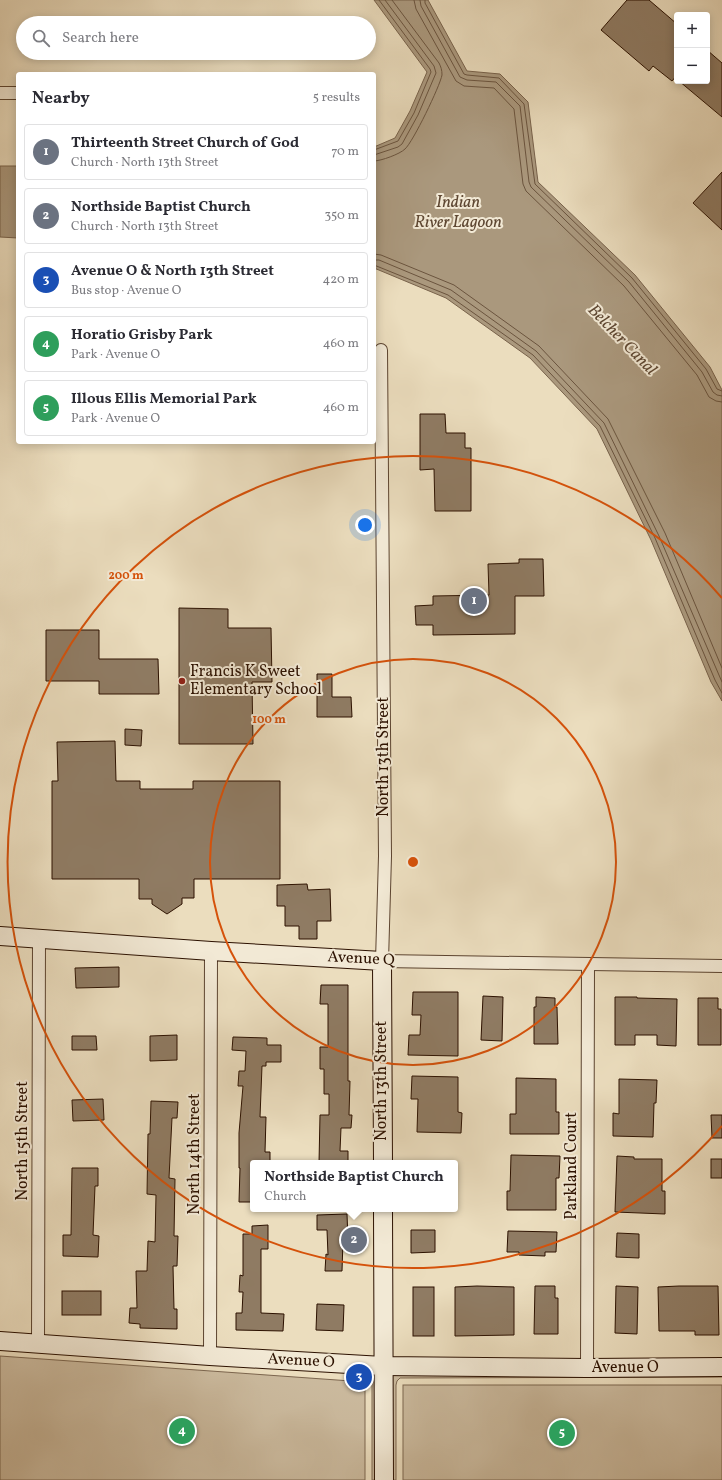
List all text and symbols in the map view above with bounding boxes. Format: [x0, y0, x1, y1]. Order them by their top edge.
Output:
map controls [674, 12, 710, 84]
button: + [674, 12, 710, 48]
search box [16, 16, 376, 60]
icon: search [30, 27, 52, 49]
text: Search here [62, 28, 139, 49]
button: − [674, 48, 710, 84]
text: Nearby [32, 87, 90, 110]
text: 5 results [313, 89, 360, 107]
text: Thirteenth Street Church of God [71, 133, 299, 154]
text: 1 [43, 143, 49, 161]
text: 70 m [331, 143, 359, 161]
text: Church · North 13th Street [71, 154, 219, 172]
water label: Indian River Lagoon [414, 191, 502, 234]
text: Northside Baptist Church [71, 197, 251, 218]
text: 2 [43, 207, 49, 225]
text: 350 m [324, 207, 359, 225]
text: Church · North 13th Street [71, 218, 219, 236]
text: Avenue O & North 13th Street [71, 261, 274, 282]
text: 3 [43, 271, 49, 289]
text: 420 m [322, 271, 359, 289]
text: Bus stop · Avenue O [71, 282, 181, 300]
water label: Belcher Canal [582, 299, 662, 381]
text: Horatio Grisby Park [71, 325, 213, 346]
text: 4 [42, 335, 50, 353]
text: 460 m [323, 335, 359, 353]
text: Park · Avenue O [71, 346, 160, 364]
text: Illous Ellis Memorial Park [71, 389, 257, 410]
text: 5 [43, 399, 49, 417]
text: 460 m [323, 399, 359, 417]
text: Park · Avenue O [71, 410, 160, 428]
your location [355, 515, 375, 535]
text: 200 m [108, 568, 144, 584]
pin: 1 [461, 586, 487, 616]
place label: Francis K Sweet Elementary School [190, 661, 322, 701]
marker: Francis K Sweet Elementary School [177, 676, 187, 686]
street label: North 13th Street [373, 697, 395, 817]
text: 100 m [252, 712, 286, 728]
centre of rings [406, 855, 420, 869]
street label: Avenue Q [327, 946, 396, 972]
street label: North 13th Street [371, 1021, 393, 1141]
street label: North 15th Street [12, 1081, 34, 1201]
street label: North 14th Street [184, 1093, 206, 1215]
street label: Parkland Court [561, 1112, 583, 1220]
popup [250, 1160, 458, 1212]
text: Northside Baptist Church [264, 1167, 444, 1188]
text: Church [264, 1188, 306, 1206]
pin: 2 [341, 1225, 367, 1255]
street label: Avenue O [267, 1348, 335, 1374]
street label: Avenue O [591, 1357, 659, 1379]
pin: 3 [346, 1362, 372, 1392]
pin: 4 [169, 1416, 195, 1446]
pin: 5 [549, 1418, 575, 1448]

